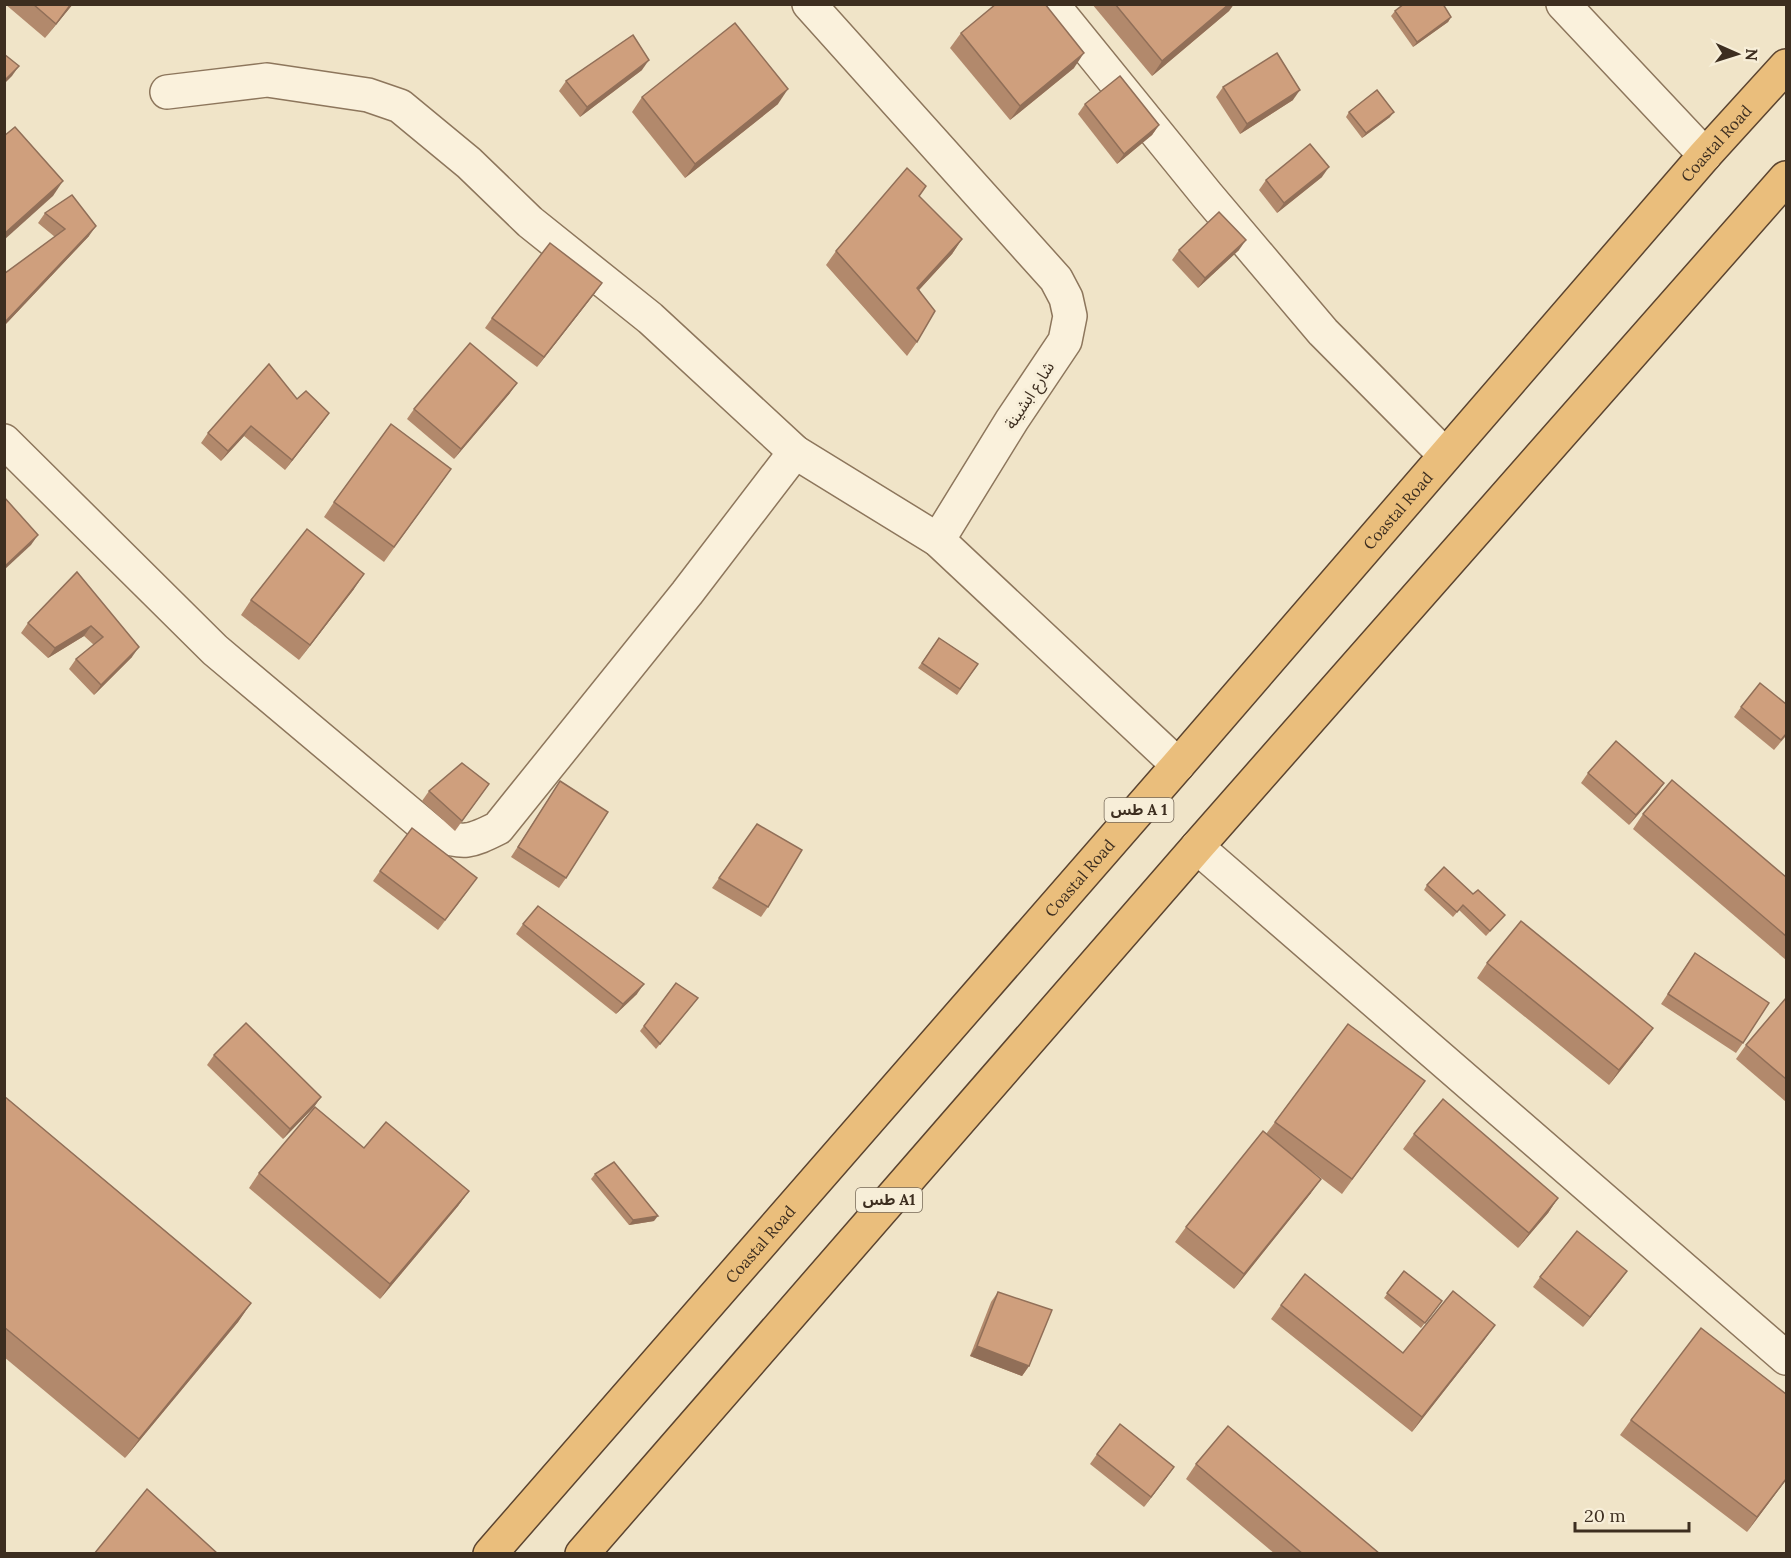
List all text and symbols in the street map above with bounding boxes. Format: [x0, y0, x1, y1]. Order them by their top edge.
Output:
north arrow [1707, 24, 1767, 84]
text: N [1742, 48, 1762, 61]
street label: Coastal Road [1676, 100, 1756, 186]
street label: شارع ابشينة [1000, 358, 1061, 434]
street label: Coastal Road [1359, 467, 1437, 554]
road number: طس A 1 [1104, 798, 1174, 822]
street label: Coastal Road [1040, 835, 1119, 921]
road number: طس A1 [856, 1188, 922, 1212]
street label: Coastal Road [721, 1201, 800, 1287]
scale bar [1575, 1495, 1689, 1533]
text: 20 m [1584, 1504, 1626, 1527]

